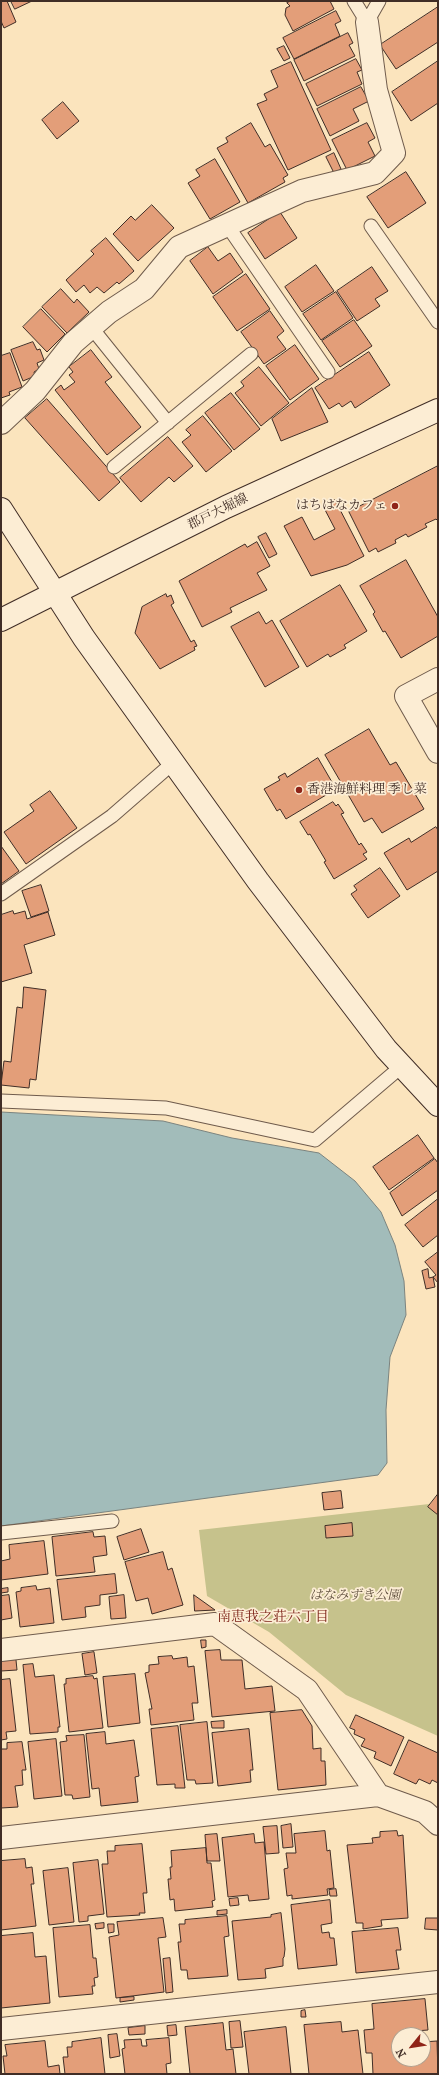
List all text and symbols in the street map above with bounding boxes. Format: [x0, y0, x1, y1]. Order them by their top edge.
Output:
street label: 郡戸大堀線 [185, 491, 251, 533]
place label: はちはなカフェ [296, 498, 387, 514]
marker: はちはなカフェ [390, 501, 400, 511]
place label: 香港海鮮料理 季し菜 [307, 782, 427, 798]
marker: 香港海鮮料理 季し菜 [294, 785, 304, 795]
park label: はなみずき公園 [310, 1588, 400, 1604]
district label: 南恵我之荘六丁目 [217, 1610, 329, 1626]
north arrow [391, 2027, 431, 2067]
text: N [393, 2046, 409, 2060]

